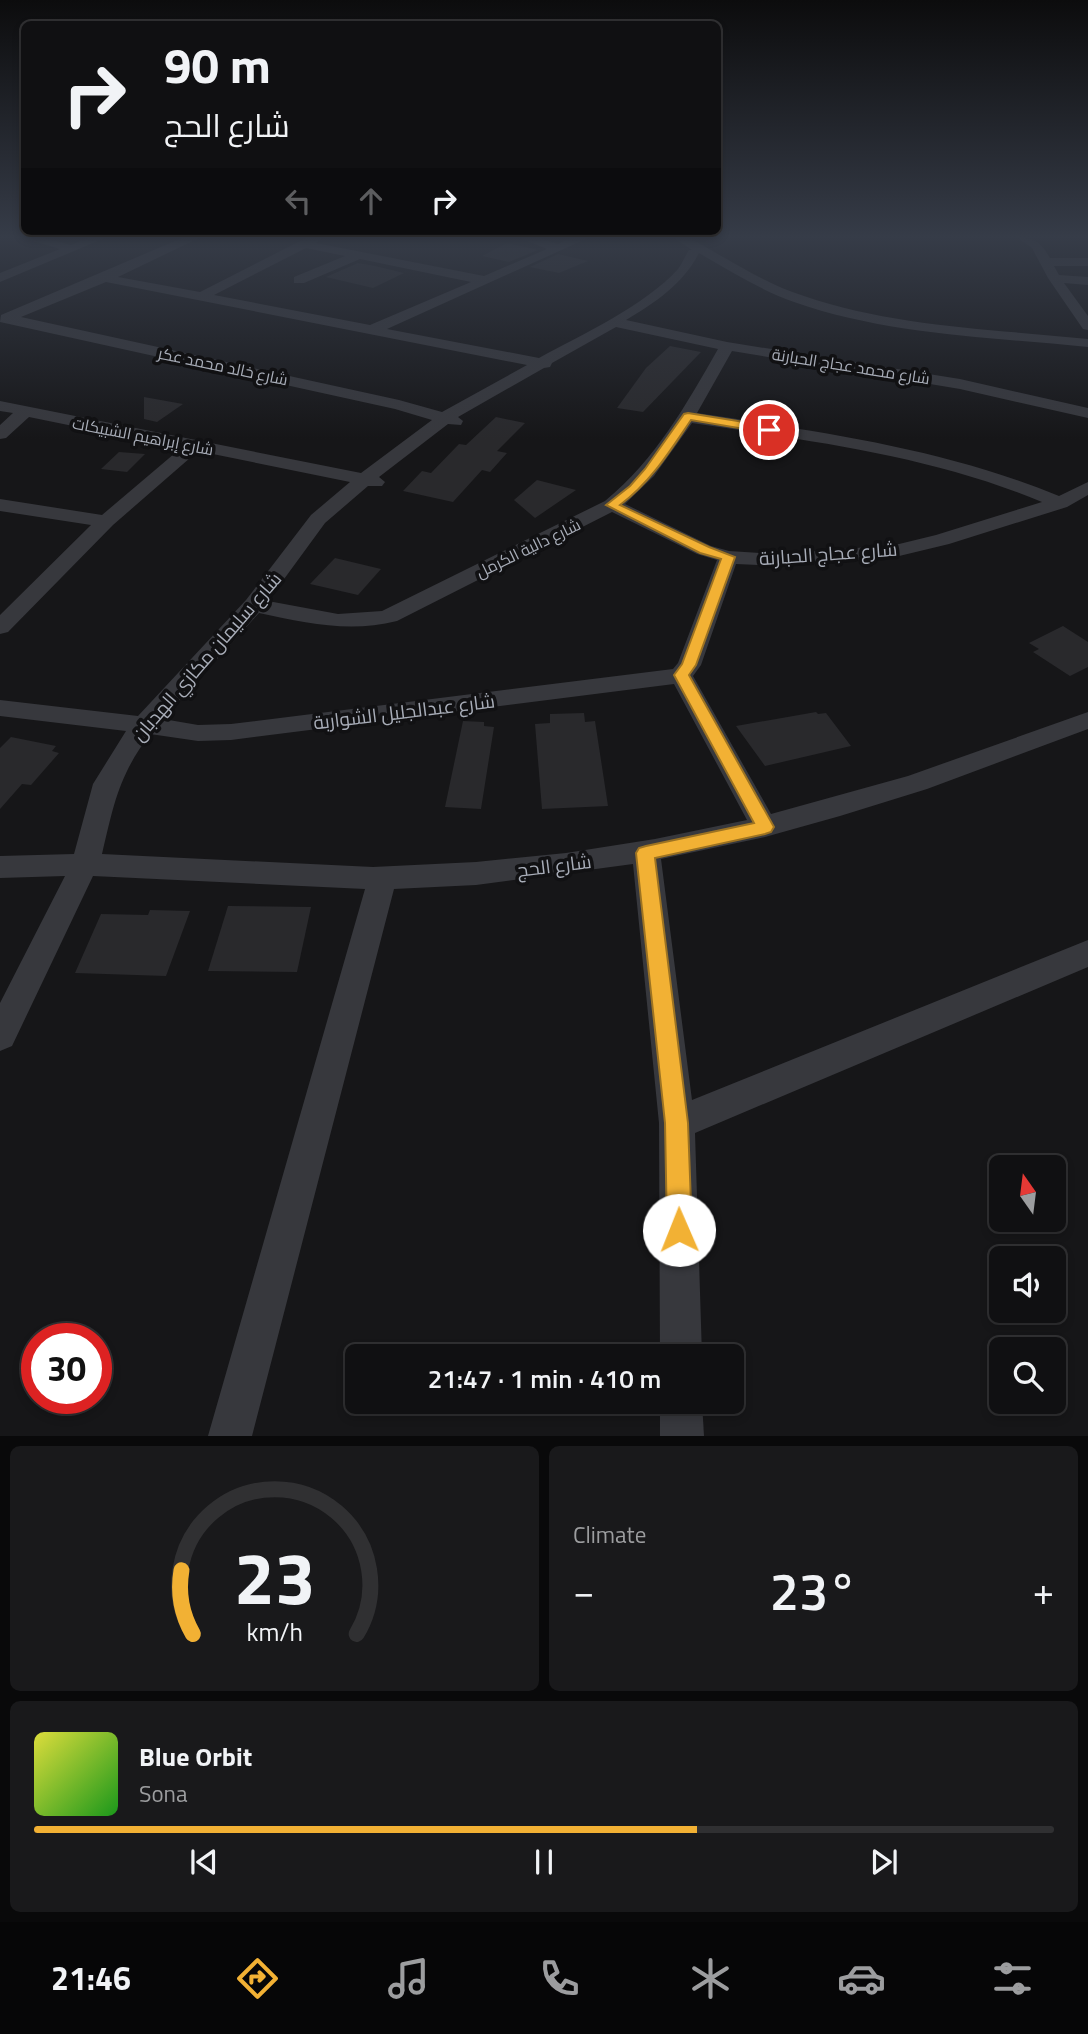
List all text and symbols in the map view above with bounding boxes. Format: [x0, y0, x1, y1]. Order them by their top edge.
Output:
text: 90 m [164, 27, 271, 102]
icon: right [49, 49, 140, 140]
text: شارع الحج [164, 101, 290, 149]
icon: left [279, 182, 317, 220]
icon: ahead [352, 182, 390, 220]
icon: right [425, 182, 463, 220]
street label: شارع خالد محمد عكر [155, 340, 290, 391]
street label: شارع محمد عجاج الحبارنة [770, 342, 932, 390]
pin [739, 400, 799, 460]
street label: شارع إبراهيم الشبيكات [70, 411, 216, 461]
icon: arrive [750, 411, 788, 449]
street label: شارع دالية الكرمل [472, 512, 584, 584]
street label: شارع عجاج الحبارنة [758, 534, 898, 572]
street label: شارع سليمان مكازي الهدبان [124, 565, 289, 748]
street label: شارع عبدالجليل الشواربة [312, 685, 496, 737]
street label: شارع الحج [515, 846, 593, 884]
north arrow [989, 1155, 1066, 1232]
map controls [989, 1155, 1066, 1414]
position arrow [642, 1193, 716, 1267]
button: sound [989, 1246, 1066, 1323]
speed limit sign: 30 [21, 1323, 112, 1414]
button: search [989, 1337, 1066, 1414]
text: 21:47 · 1 min · 410 m [428, 1359, 661, 1398]
text: Climate [573, 1517, 646, 1552]
text: 23 [234, 1523, 315, 1633]
text: 23° [770, 1551, 857, 1630]
text: − [573, 1562, 594, 1620]
text: + [1033, 1562, 1054, 1620]
text: km/h [246, 1613, 303, 1651]
text: Blue Orbit [139, 1737, 252, 1776]
text: Sona [139, 1776, 187, 1811]
icon: previous [185, 1843, 223, 1881]
icon: pause [525, 1843, 563, 1881]
icon: next [865, 1843, 903, 1881]
text: 21:46 [51, 1954, 131, 2002]
icon: directions [233, 1954, 282, 2003]
icon: music [384, 1954, 433, 2003]
icon: phone [535, 1954, 584, 2003]
icon: climate [686, 1954, 735, 2003]
icon: car [837, 1954, 886, 2003]
icon: filters [988, 1954, 1037, 2003]

